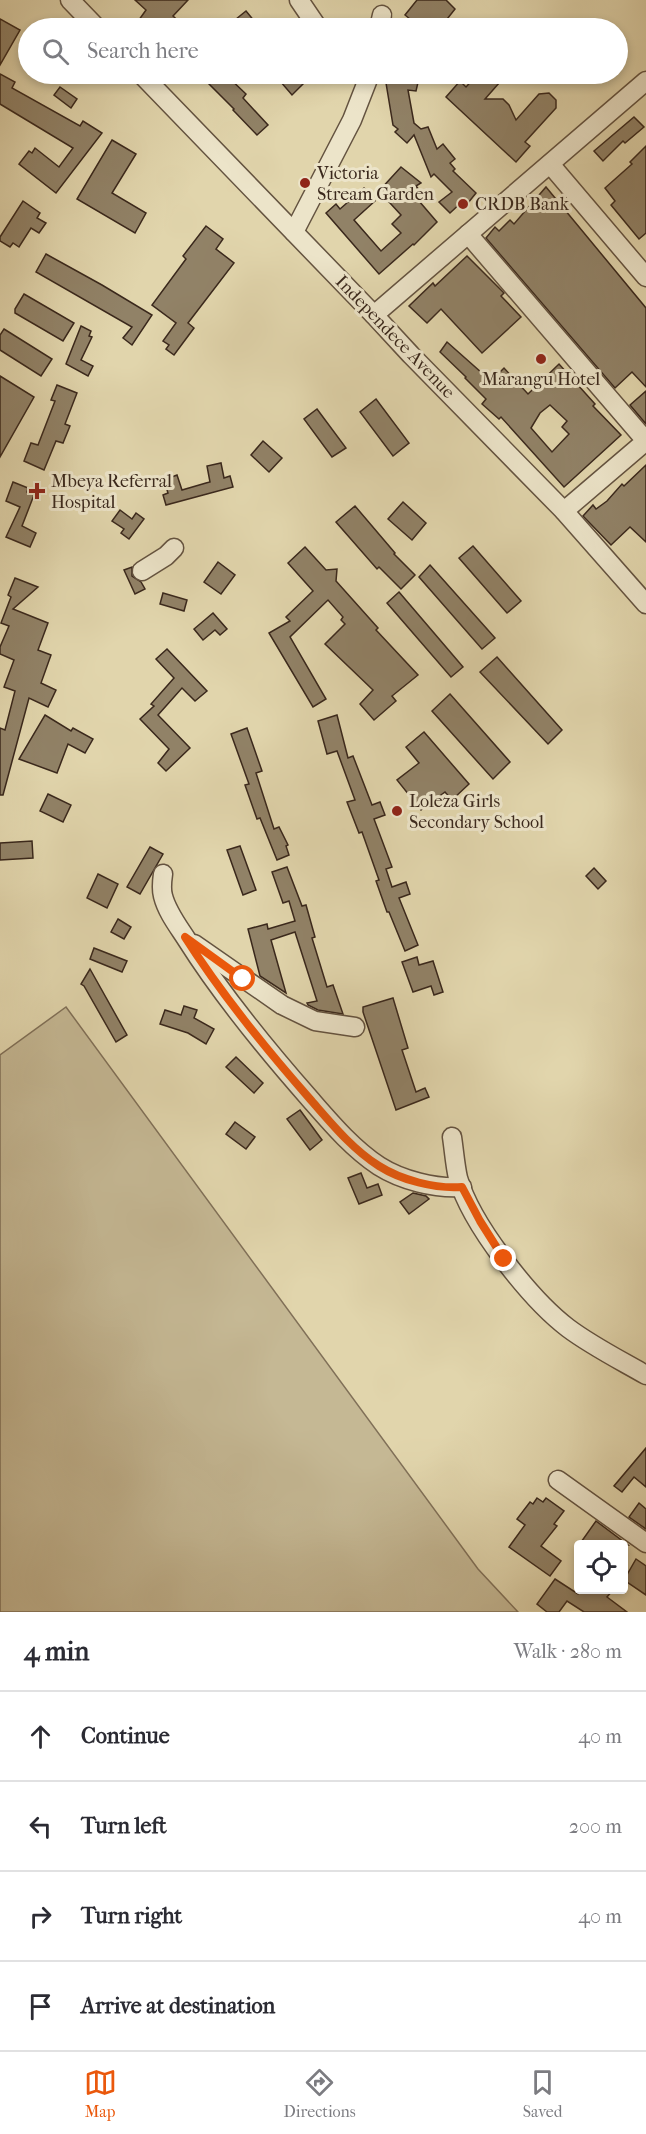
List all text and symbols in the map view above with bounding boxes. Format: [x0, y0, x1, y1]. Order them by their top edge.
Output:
search box [18, 18, 628, 84]
icon: search [39, 35, 72, 68]
text: Search here [87, 38, 199, 64]
place label: Victoria Stream Garden [316, 163, 435, 205]
marker: Victoria Stream Garden [298, 176, 312, 190]
place label: CRDB Bank [475, 194, 570, 215]
marker: CRDB Bank [456, 197, 470, 211]
street label: Independece Avenue [331, 271, 459, 403]
marker: Marangu Hotel [534, 352, 548, 366]
place label: Marangu Hotel [482, 369, 600, 390]
place label: Mbeya Referral Hospital [51, 471, 172, 513]
marker: Mbeya Referral Hospital [28, 482, 46, 500]
place label: Loleza Girls Secondary School [409, 791, 544, 833]
marker: Loleza Girls Secondary School [390, 804, 404, 818]
route start [229, 965, 255, 991]
route end [490, 1245, 516, 1271]
map controls [574, 1540, 628, 1594]
button: locate [574, 1540, 628, 1594]
text: 4 min [24, 1636, 89, 1667]
text: Walk · 280 m [514, 1640, 622, 1663]
icon: ahead [24, 1720, 57, 1753]
text: Continue [81, 1723, 170, 1749]
text: 40 m [578, 1725, 622, 1748]
icon: left [24, 1810, 57, 1843]
text: Turn left [81, 1813, 167, 1839]
text: 200 m [569, 1815, 622, 1838]
icon: right [24, 1900, 57, 1933]
text: Turn right [81, 1903, 182, 1929]
text: 40 m [578, 1905, 622, 1928]
icon: arrive [24, 1990, 57, 2023]
text: Arrive at destination [81, 1993, 275, 2019]
tab: Map [84, 2066, 117, 2121]
tab: Directions [284, 2066, 356, 2121]
tab: Saved [523, 2066, 562, 2121]

